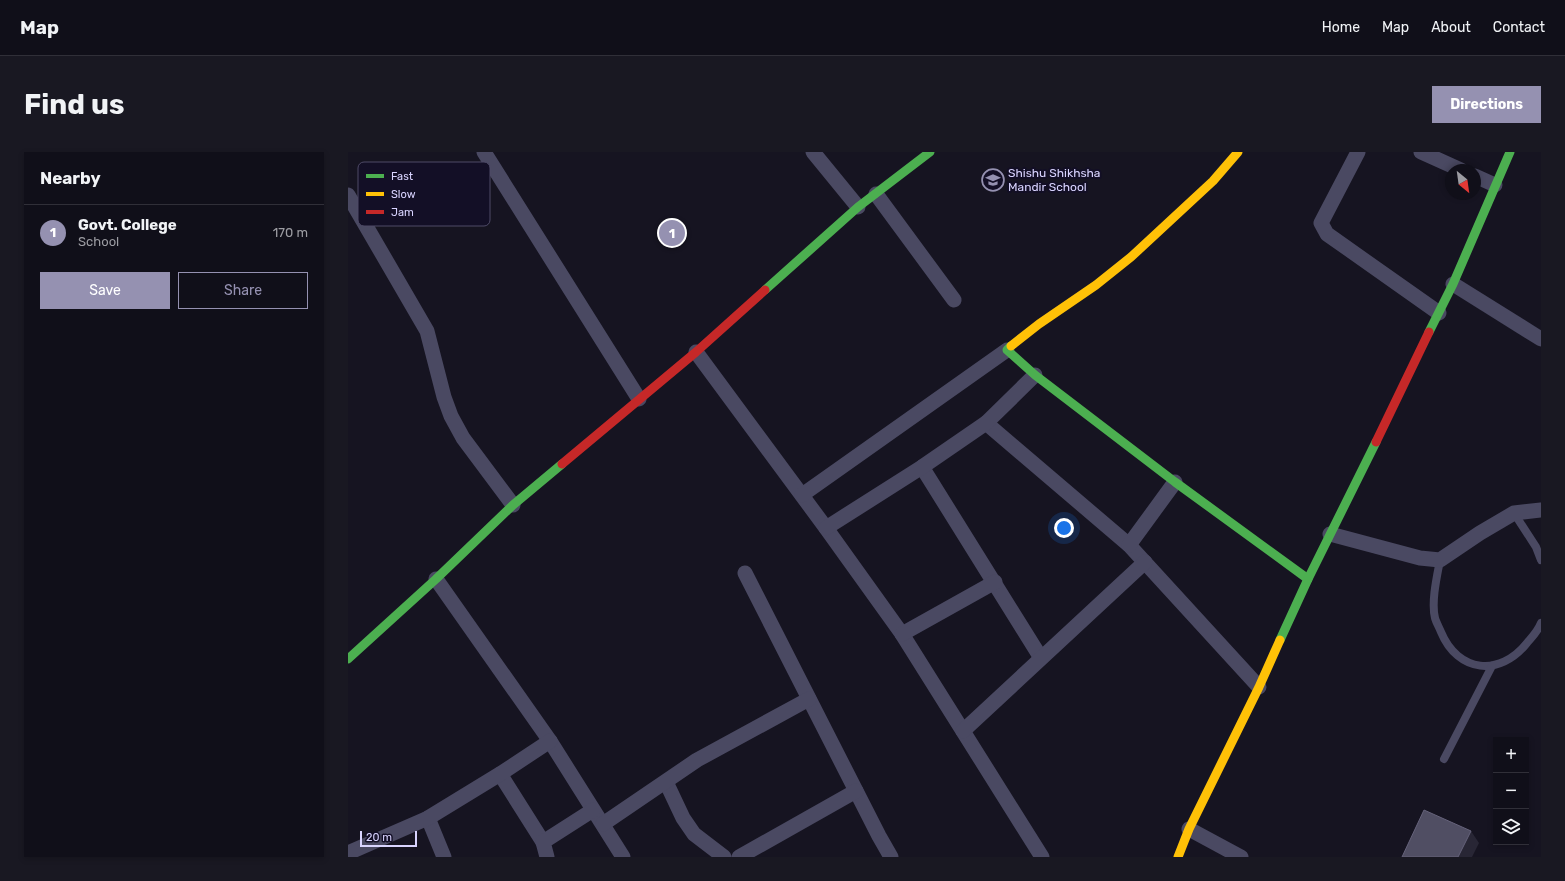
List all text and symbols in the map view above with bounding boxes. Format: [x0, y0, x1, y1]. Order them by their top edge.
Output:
text: Map [20, 16, 59, 39]
text: Home [1322, 19, 1360, 36]
text: Map [1382, 19, 1409, 36]
text: About [1431, 19, 1471, 36]
text: Contact [1493, 19, 1545, 36]
button: Directions [1432, 86, 1541, 123]
text: Find us [24, 88, 124, 121]
legend [358, 162, 490, 226]
north arrow [1445, 164, 1481, 200]
place label: Shishu Shikhsha Mandir School [1008, 166, 1101, 194]
school or university icon: Shishu Shikhsha Mandir School [980, 167, 1006, 193]
text: Nearby [40, 168, 101, 188]
text: Fast [391, 170, 414, 183]
text: Slow [391, 188, 416, 201]
text: Jam [391, 206, 414, 219]
text: Govt. College [78, 216, 177, 234]
pin: 1 [659, 218, 685, 248]
text: 1 [50, 225, 56, 240]
text: 170 m [273, 225, 308, 240]
text: School [78, 234, 119, 249]
button: Save [40, 272, 170, 309]
button: Share [178, 272, 308, 309]
your location [1054, 518, 1074, 538]
map controls [1493, 737, 1529, 845]
button: + [1493, 737, 1529, 773]
button: − [1493, 773, 1529, 809]
button: layers [1493, 809, 1529, 845]
scale bar [360, 829, 417, 848]
text: 20 m [366, 831, 392, 844]

